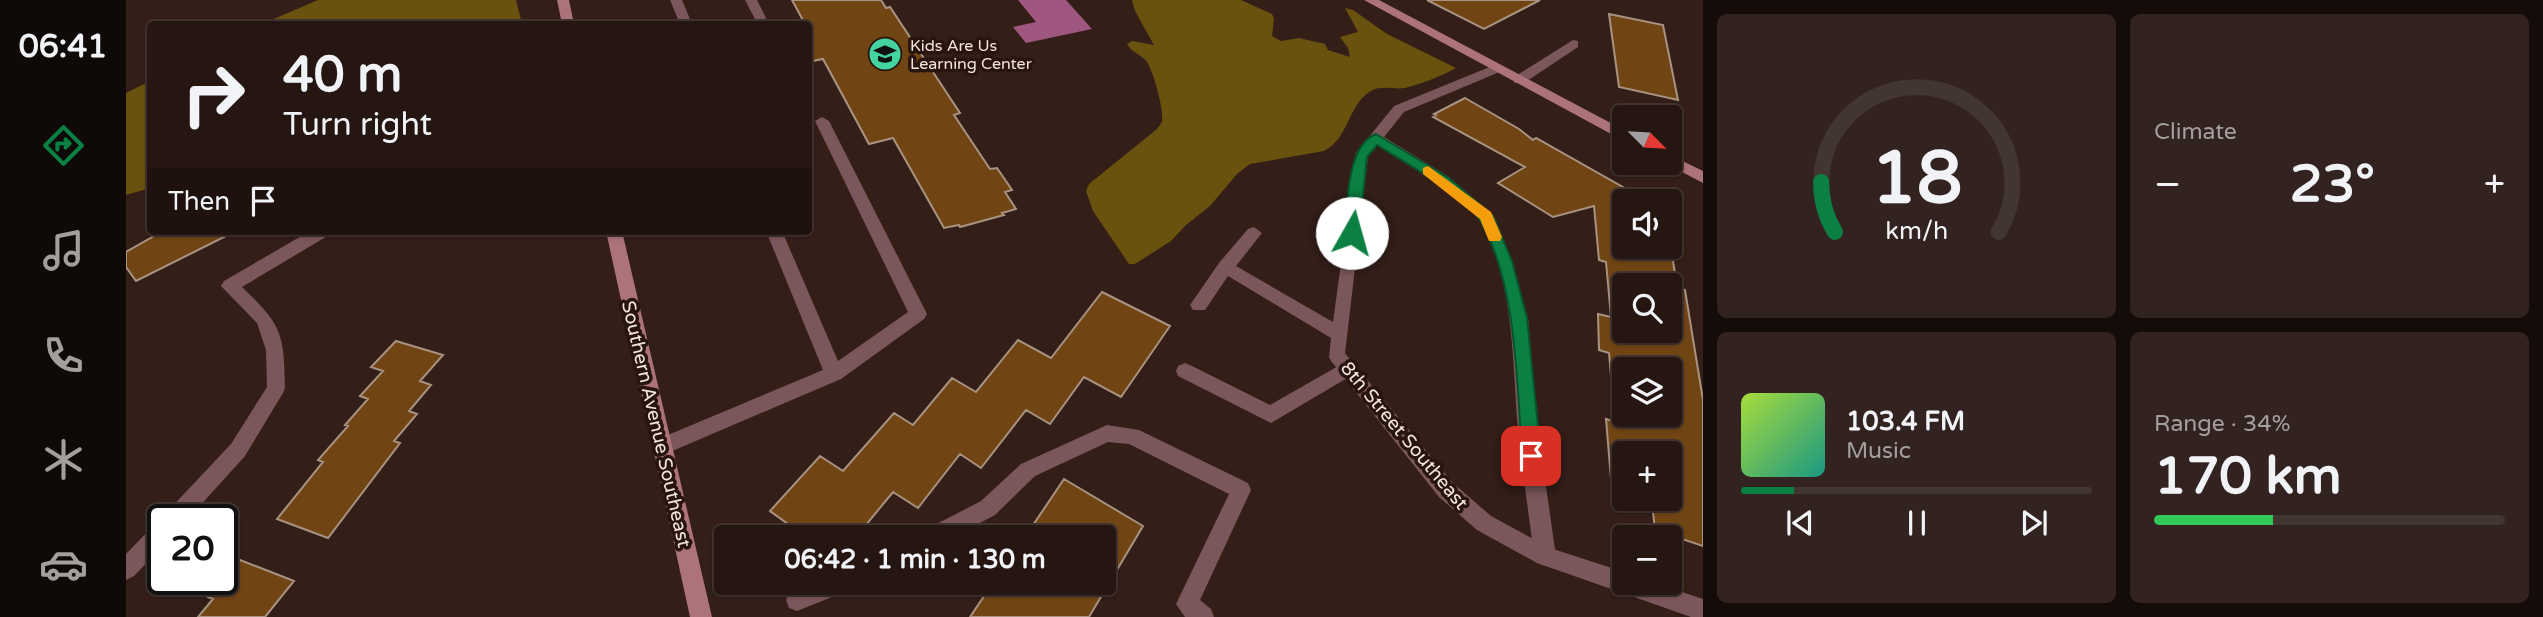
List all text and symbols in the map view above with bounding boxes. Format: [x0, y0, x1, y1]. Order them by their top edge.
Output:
text: 06:41 [19, 28, 107, 66]
school or university icon: Kids Are Us Learning Center [866, 35, 904, 73]
place label: Kids Are Us Learning Center [910, 36, 1033, 74]
text: 40 m [283, 46, 402, 105]
icon: right [168, 49, 259, 140]
north arrow [1612, 105, 1682, 175]
map controls [1612, 105, 1682, 595]
text: Turn right [283, 106, 432, 144]
text: Climate [2154, 118, 2237, 146]
icon: directions [39, 121, 88, 170]
text: 18 [1871, 135, 1962, 223]
text: 23° [2290, 153, 2375, 216]
text: − [2154, 162, 2181, 208]
text: + [2484, 162, 2505, 208]
icon: arrive [244, 182, 282, 220]
text: Then [168, 186, 230, 217]
button: sound [1612, 189, 1682, 259]
position arrow [1315, 196, 1389, 270]
text: km/h [1885, 216, 1948, 246]
icon: music [39, 226, 88, 275]
button: search [1612, 273, 1682, 343]
street label: Southern Avenue Southeast [617, 299, 695, 550]
icon: phone [39, 331, 88, 380]
street label: 8th Street Southeast [1336, 357, 1473, 514]
button: layers [1612, 357, 1682, 427]
text: 103.4 FM [1846, 406, 1965, 437]
text: Range · 34% [2154, 410, 2290, 438]
pin [1501, 426, 1561, 486]
icon: climate [39, 435, 88, 484]
icon: arrive [1512, 437, 1550, 475]
text: Music [1846, 437, 1911, 465]
button: + [1612, 441, 1682, 511]
text: 170 km [2154, 445, 2342, 508]
speed limit sign: 20 [147, 504, 238, 595]
icon: previous [1781, 504, 1819, 542]
icon: pause [1898, 504, 1936, 542]
icon: next [2015, 504, 2053, 542]
button: − [1612, 525, 1682, 595]
icon: car [39, 540, 88, 589]
text: 06:42 · 1 min · 130 m [784, 544, 1046, 575]

